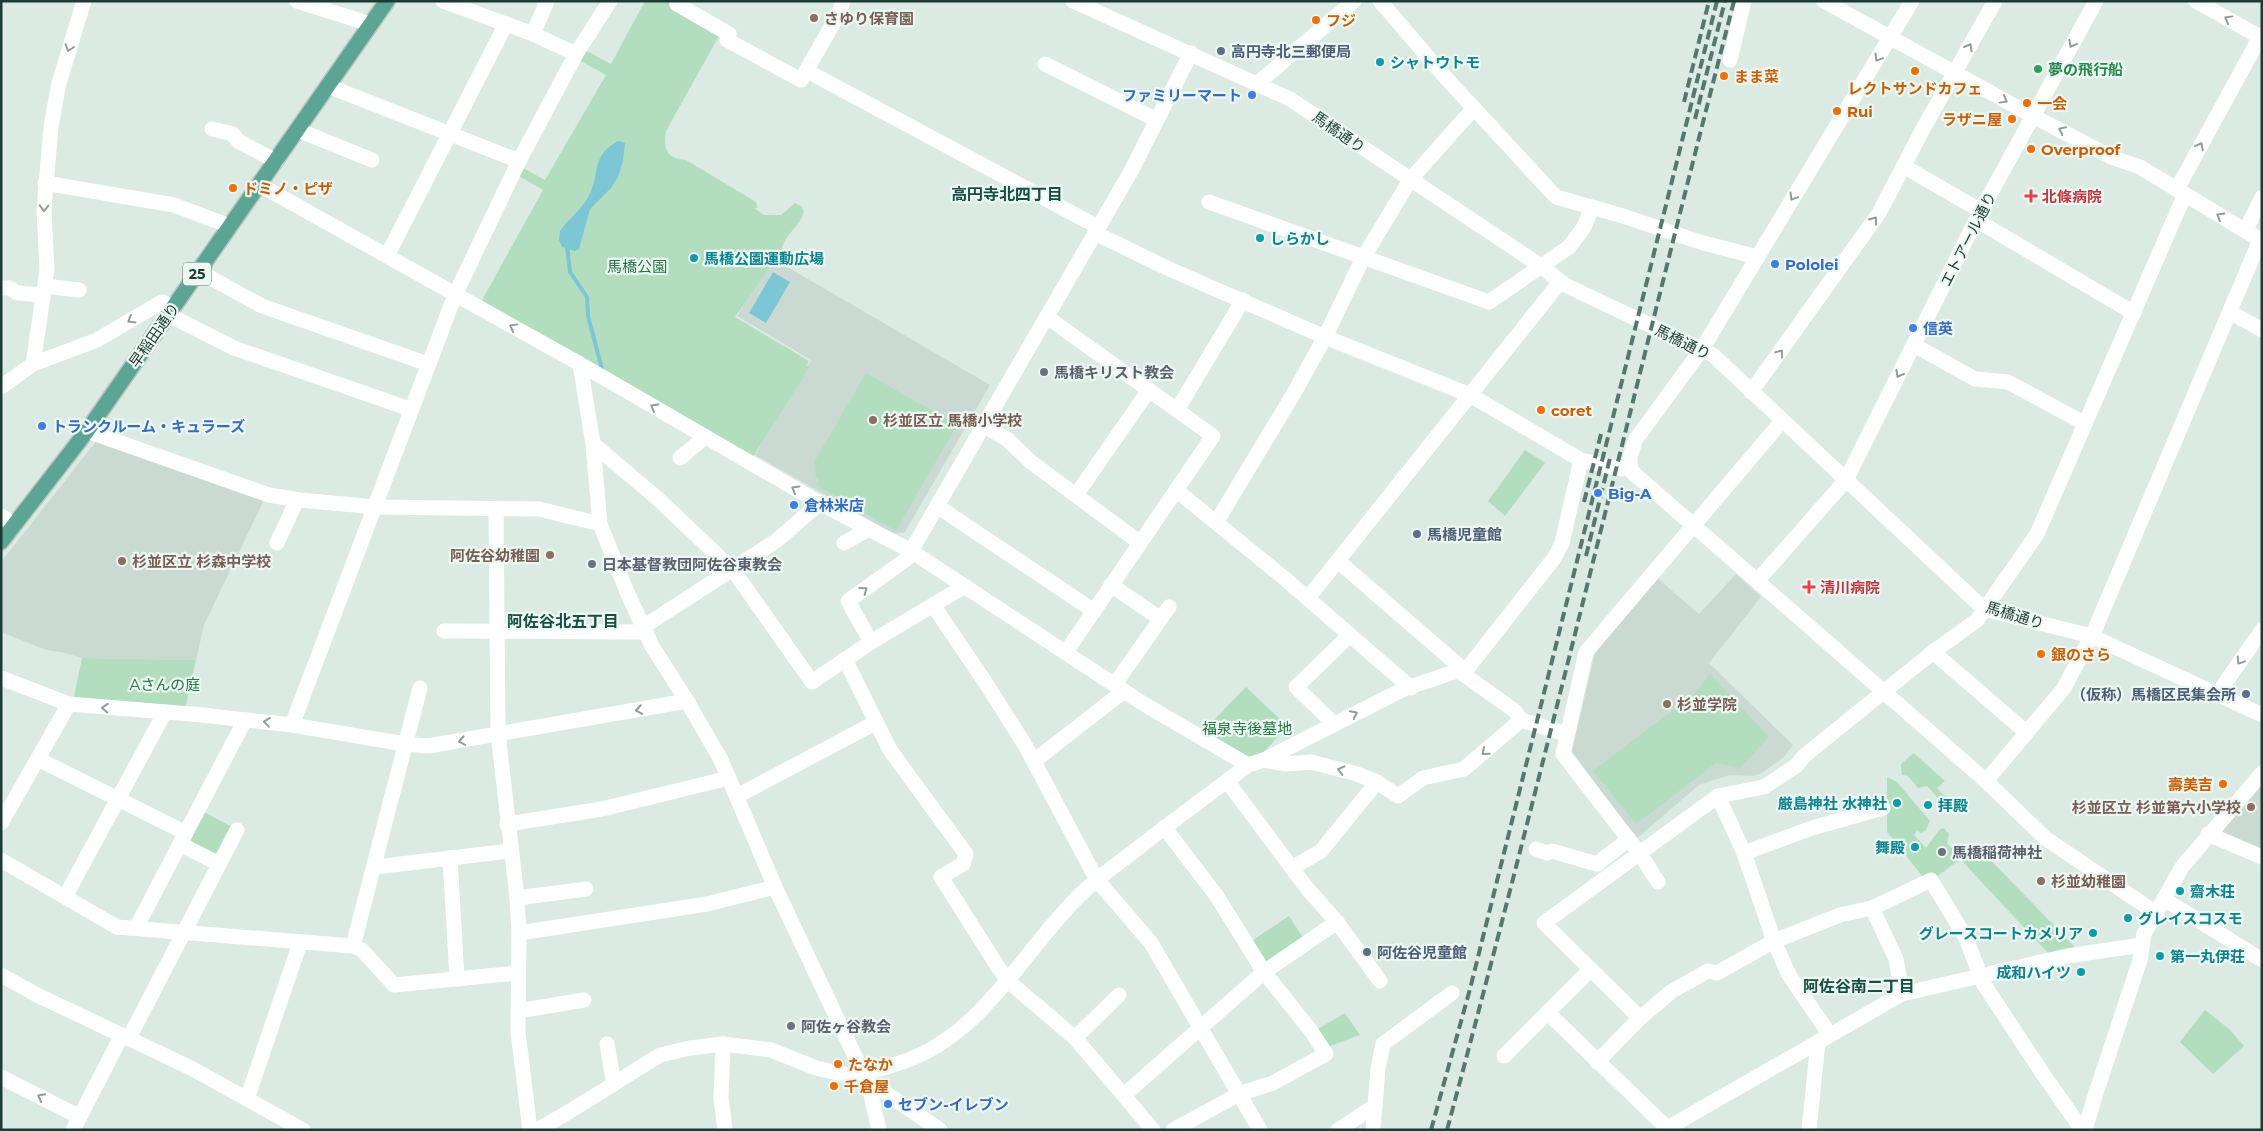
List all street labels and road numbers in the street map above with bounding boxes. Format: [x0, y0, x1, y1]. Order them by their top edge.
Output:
street label: 馬橋通り [1309, 107, 1369, 157]
street label: エトアール通り [1936, 188, 2000, 290]
road number: 25 [183, 262, 211, 286]
street label: 早稲田通り [125, 299, 183, 371]
street label: 馬橋通り [1652, 320, 1714, 364]
street label: 馬橋通り [1984, 597, 2046, 633]

